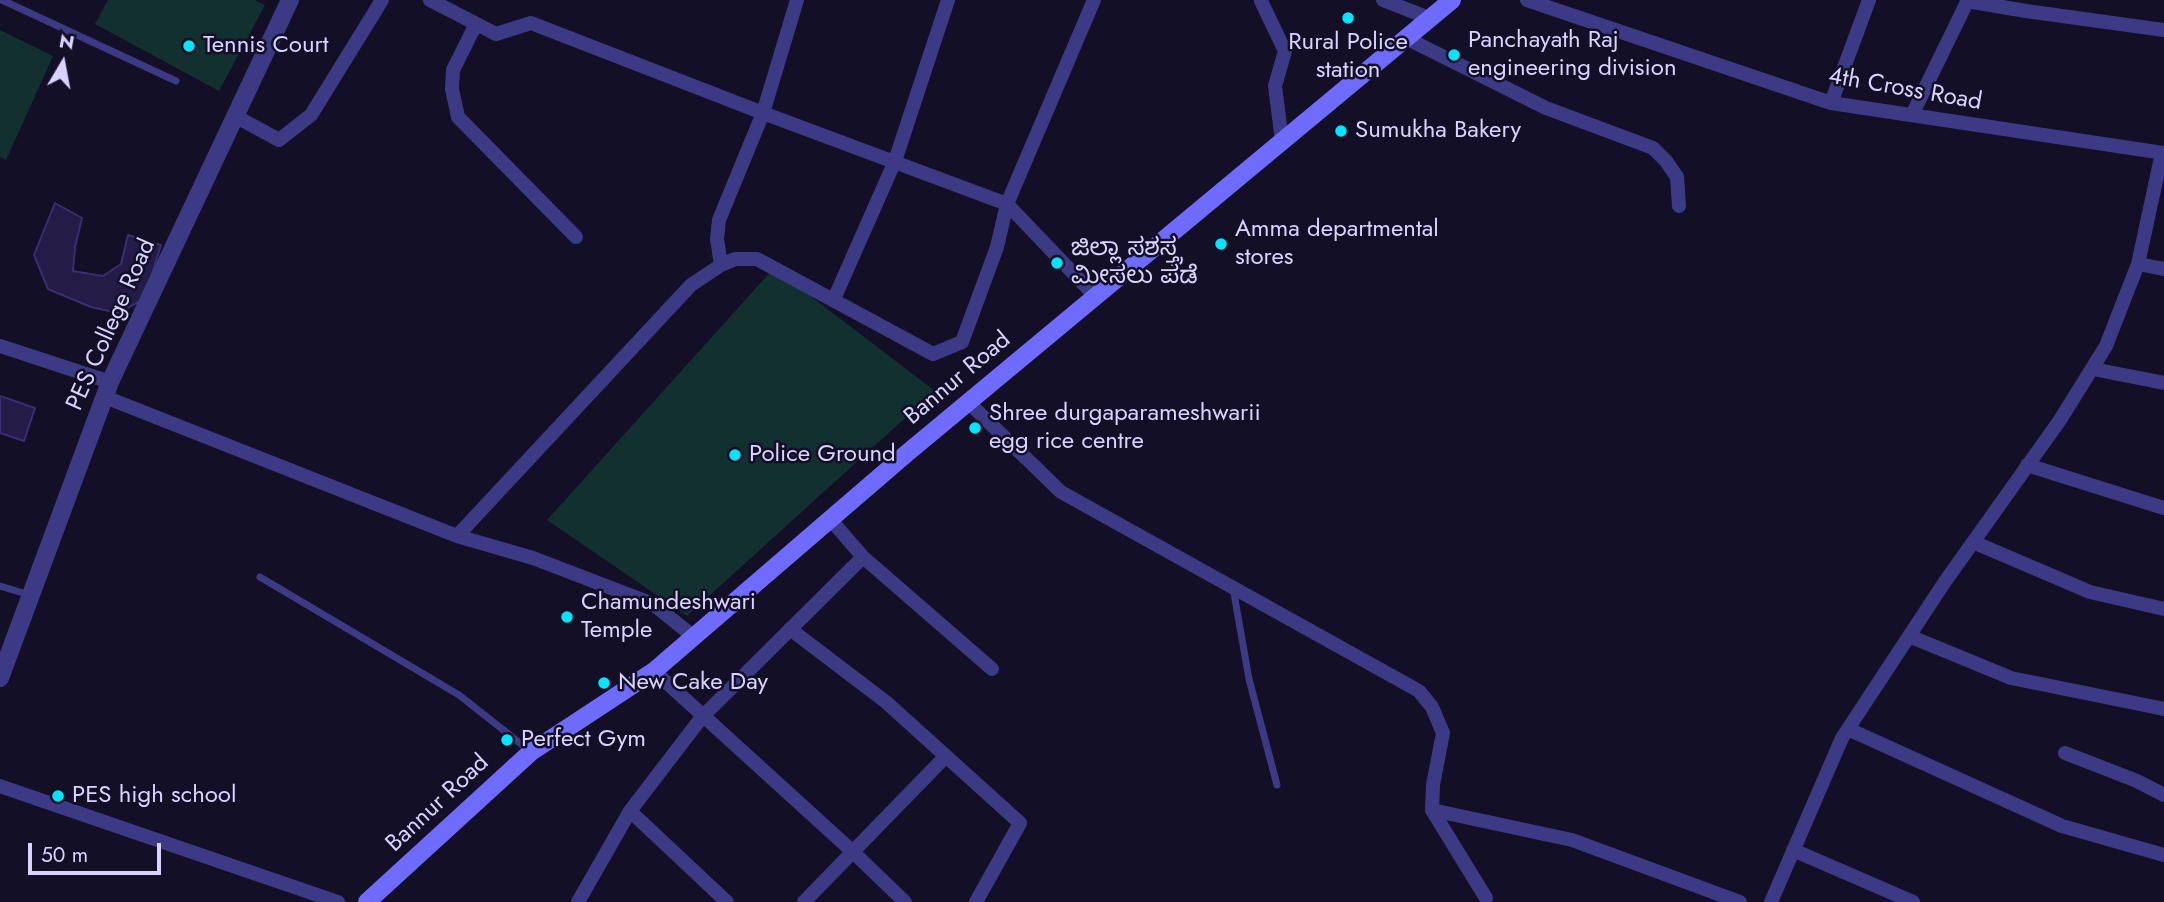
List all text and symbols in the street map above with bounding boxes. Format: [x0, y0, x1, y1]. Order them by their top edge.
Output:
marker: Rural Police station [1340, 10, 1356, 26]
text: N [57, 27, 77, 56]
place label: Panchayath Raj engineering division [1468, 27, 1676, 83]
north arrow [28, 28, 98, 98]
place label: Rural Police station [1288, 29, 1408, 85]
place label: Tennis Court [203, 32, 329, 60]
marker: Tennis Court [181, 38, 197, 54]
marker: Panchayath Raj engineering division [1446, 47, 1462, 63]
street label: 4th Cross Road [1826, 62, 1984, 118]
place label: Sumukha Bakery [1355, 117, 1521, 145]
marker: Sumukha Bakery [1333, 123, 1349, 139]
place label: Amma departmental stores [1235, 216, 1439, 272]
street label: PES College Road [61, 235, 163, 415]
place label: ಜಿಲ್ಲಾ ಸಶಸ್ತ್ರ ಮೀಸಲು ಪಡೆ [1071, 235, 1198, 291]
marker: Amma departmental stores [1213, 236, 1229, 252]
marker: ಜಿಲ್ಲಾ ಸಶಸ್ತ್ರ ಮೀಸಲು ಪಡೆ [1049, 255, 1065, 271]
street label: Bannur Road [899, 326, 1017, 432]
place label: Shree durgaparameshwarii egg rice centre [989, 400, 1261, 456]
marker: Shree durgaparameshwarii egg rice centre [967, 420, 983, 436]
place label: Police Ground [749, 441, 896, 469]
marker: Police Ground [727, 447, 743, 463]
place label: Chamundeshwari Temple [581, 589, 756, 645]
marker: Chamundeshwari Temple [559, 609, 575, 625]
place label: New Cake Day [618, 669, 768, 697]
marker: New Cake Day [596, 675, 612, 691]
place label: Perfect Gym [521, 726, 646, 754]
marker: Perfect Gym [499, 732, 515, 748]
street label: Bannur Road [381, 749, 495, 859]
place label: PES high school [72, 782, 236, 810]
marker: PES high school [50, 788, 66, 804]
scale bar [32, 828, 164, 872]
text: 50 m [41, 840, 88, 870]

